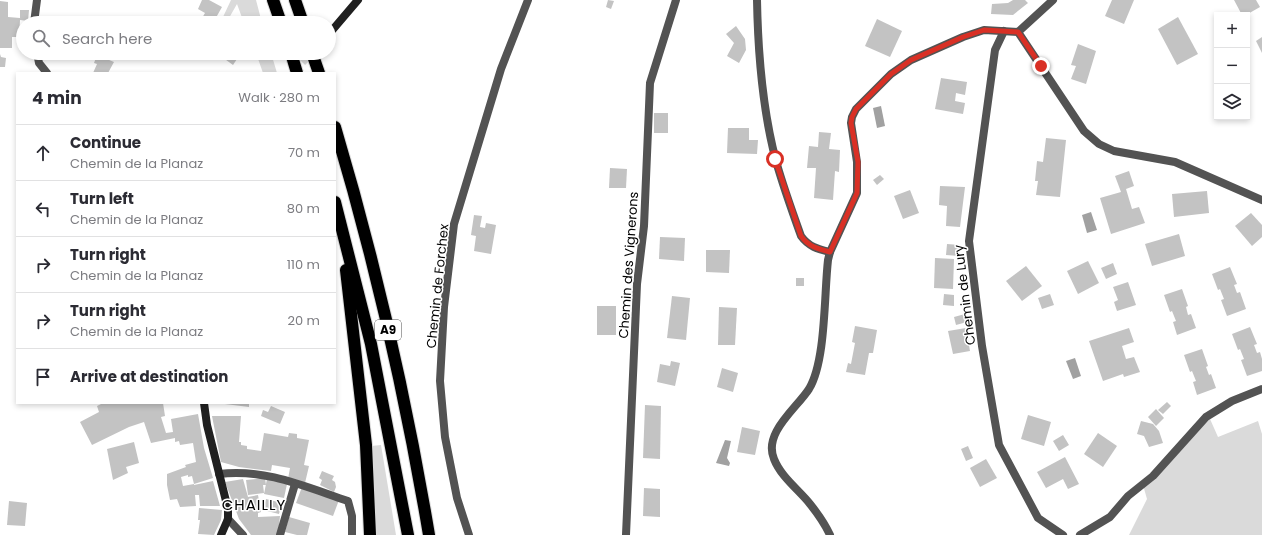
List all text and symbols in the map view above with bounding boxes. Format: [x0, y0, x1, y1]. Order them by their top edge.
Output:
map controls [1214, 12, 1250, 120]
button: + [1214, 12, 1250, 48]
search box [16, 16, 336, 60]
icon: search [30, 27, 52, 49]
text: Search here [62, 28, 152, 49]
button: − [1214, 48, 1250, 84]
route end [1032, 57, 1050, 75]
button: layers [1214, 84, 1250, 120]
text: 4 min [32, 86, 82, 110]
text: Walk · 280 m [238, 88, 320, 107]
text: Continue [70, 132, 141, 153]
icon: ahead [32, 142, 54, 164]
text: 70 m [288, 143, 320, 162]
route start [766, 150, 784, 168]
text: Chemin de la Planaz [70, 154, 203, 173]
text: Turn left [70, 188, 134, 209]
street label: Chemin des Vignerons [614, 191, 643, 339]
icon: left [32, 198, 54, 220]
text: 80 m [287, 199, 320, 218]
text: Chemin de la Planaz [70, 210, 203, 229]
street label: Chemin de Forchex [421, 222, 454, 349]
street label: Chemin de Lury [949, 243, 980, 346]
text: Turn right [70, 244, 146, 265]
icon: right [32, 254, 54, 276]
text: 110 m [287, 255, 320, 274]
text: Chemin de la Planaz [70, 266, 203, 285]
text: Turn right [70, 300, 146, 321]
icon: right [32, 310, 54, 332]
text: 20 m [287, 311, 320, 330]
road number: A9 [375, 320, 401, 340]
text: Chemin de la Planaz [70, 322, 203, 341]
icon: arrive [32, 366, 54, 388]
text: Arrive at destination [70, 366, 228, 387]
district label: CHAILLY [222, 494, 286, 515]

